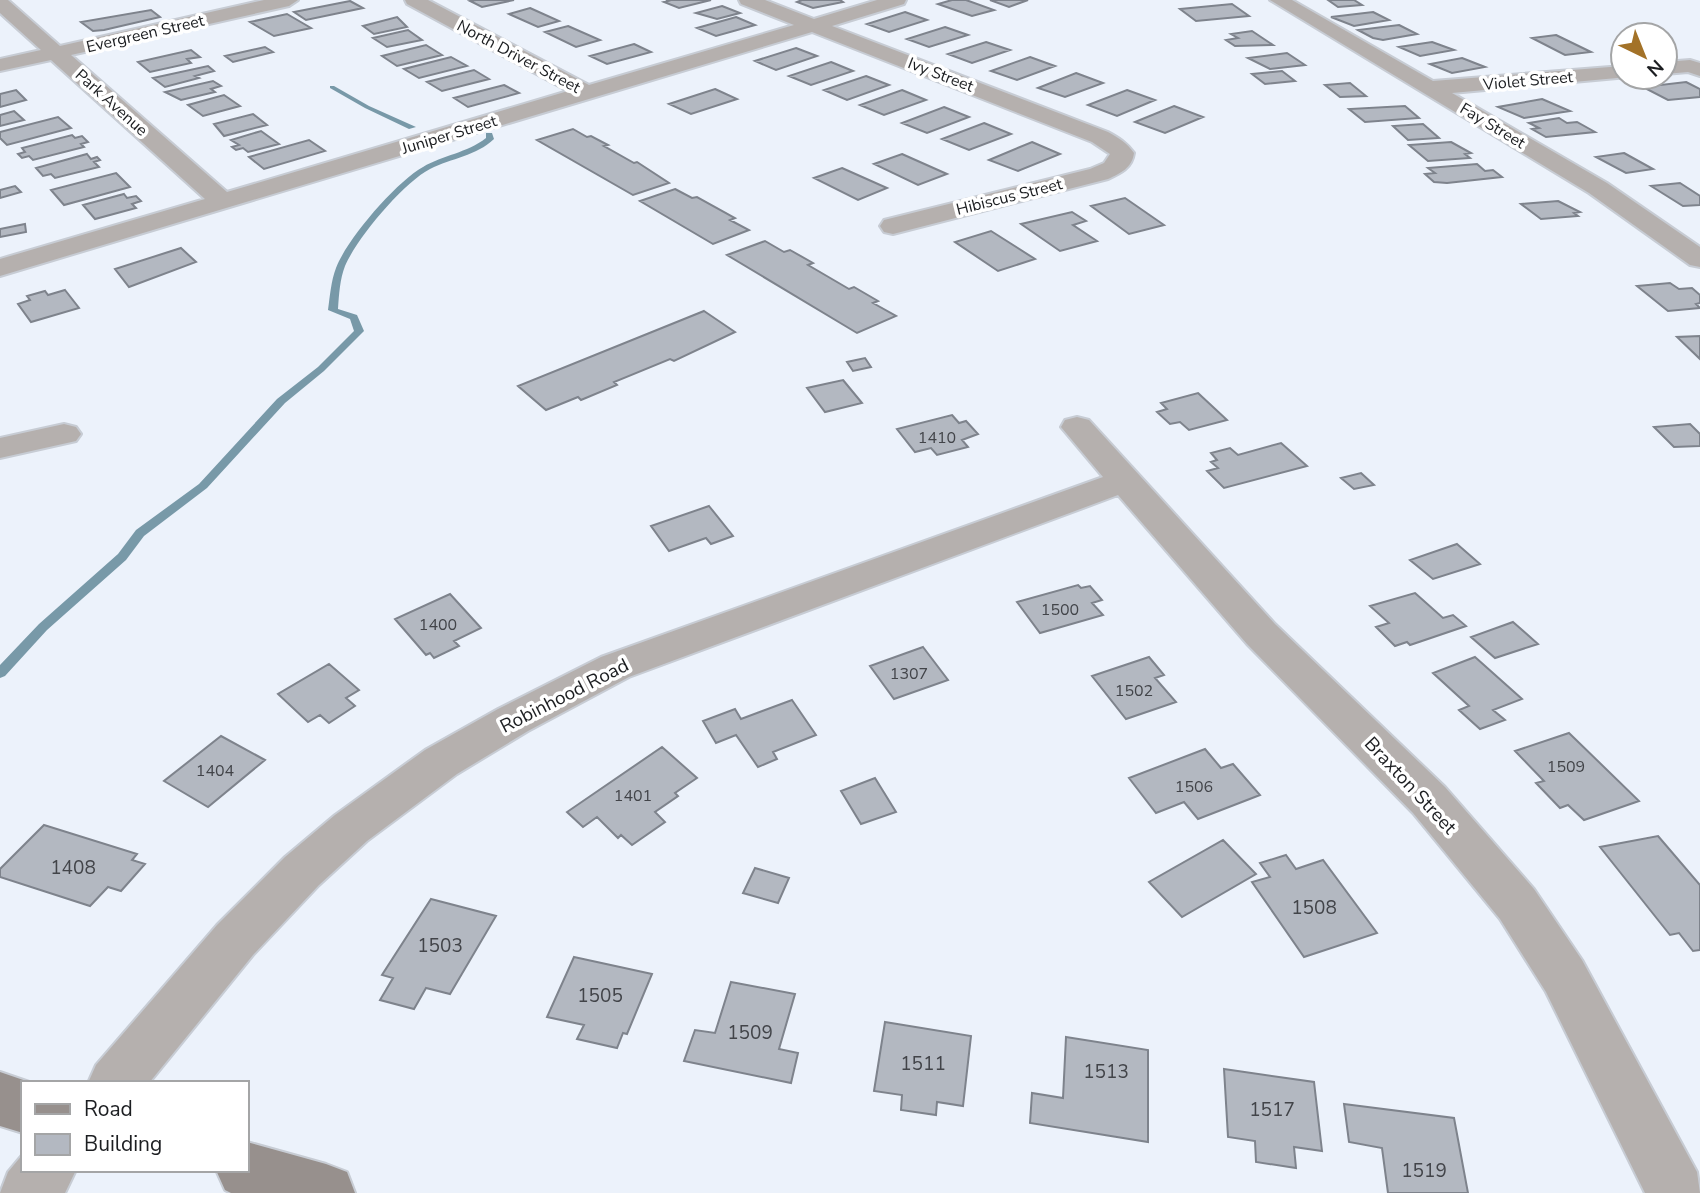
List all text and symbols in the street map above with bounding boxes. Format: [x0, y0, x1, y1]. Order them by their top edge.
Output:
street label: Evergreen Street [84, 10, 207, 58]
street label: North Driver Street [453, 15, 585, 99]
north arrow [1609, 21, 1679, 91]
street label: Ivy Street [905, 52, 977, 98]
text: N [1641, 53, 1669, 82]
street label: Park Avenue [70, 64, 152, 141]
street label: Violet Street [1481, 66, 1574, 96]
street label: Fay Street [1456, 98, 1530, 154]
street label: Juniper Street [398, 110, 500, 160]
street label: Hibiscus Street [954, 173, 1065, 221]
house number: 1410 [918, 427, 956, 449]
house number: 1500 [1041, 599, 1079, 621]
house number: 1400 [419, 614, 457, 636]
street label: Robinhood Road [496, 652, 633, 740]
house number: 1307 [890, 663, 928, 685]
house number: 1502 [1115, 680, 1153, 702]
street label: Braxton Street [1358, 731, 1462, 840]
house number: 1509 [1547, 756, 1585, 778]
house number: 1404 [196, 760, 235, 782]
house number: 1506 [1175, 776, 1213, 798]
house number: 1401 [614, 785, 652, 807]
house number: 1408 [50, 855, 96, 881]
house number: 1508 [1291, 895, 1337, 921]
house number: 1503 [417, 933, 463, 959]
house number: 1505 [577, 983, 623, 1009]
house number: 1509 [727, 1020, 773, 1046]
house number: 1511 [900, 1051, 946, 1077]
house number: 1513 [1083, 1059, 1129, 1085]
legend [21, 1081, 248, 1172]
text: Road [84, 1095, 133, 1123]
house number: 1517 [1249, 1097, 1295, 1123]
text: Building [84, 1130, 162, 1158]
house number: 1519 [1401, 1158, 1447, 1184]

